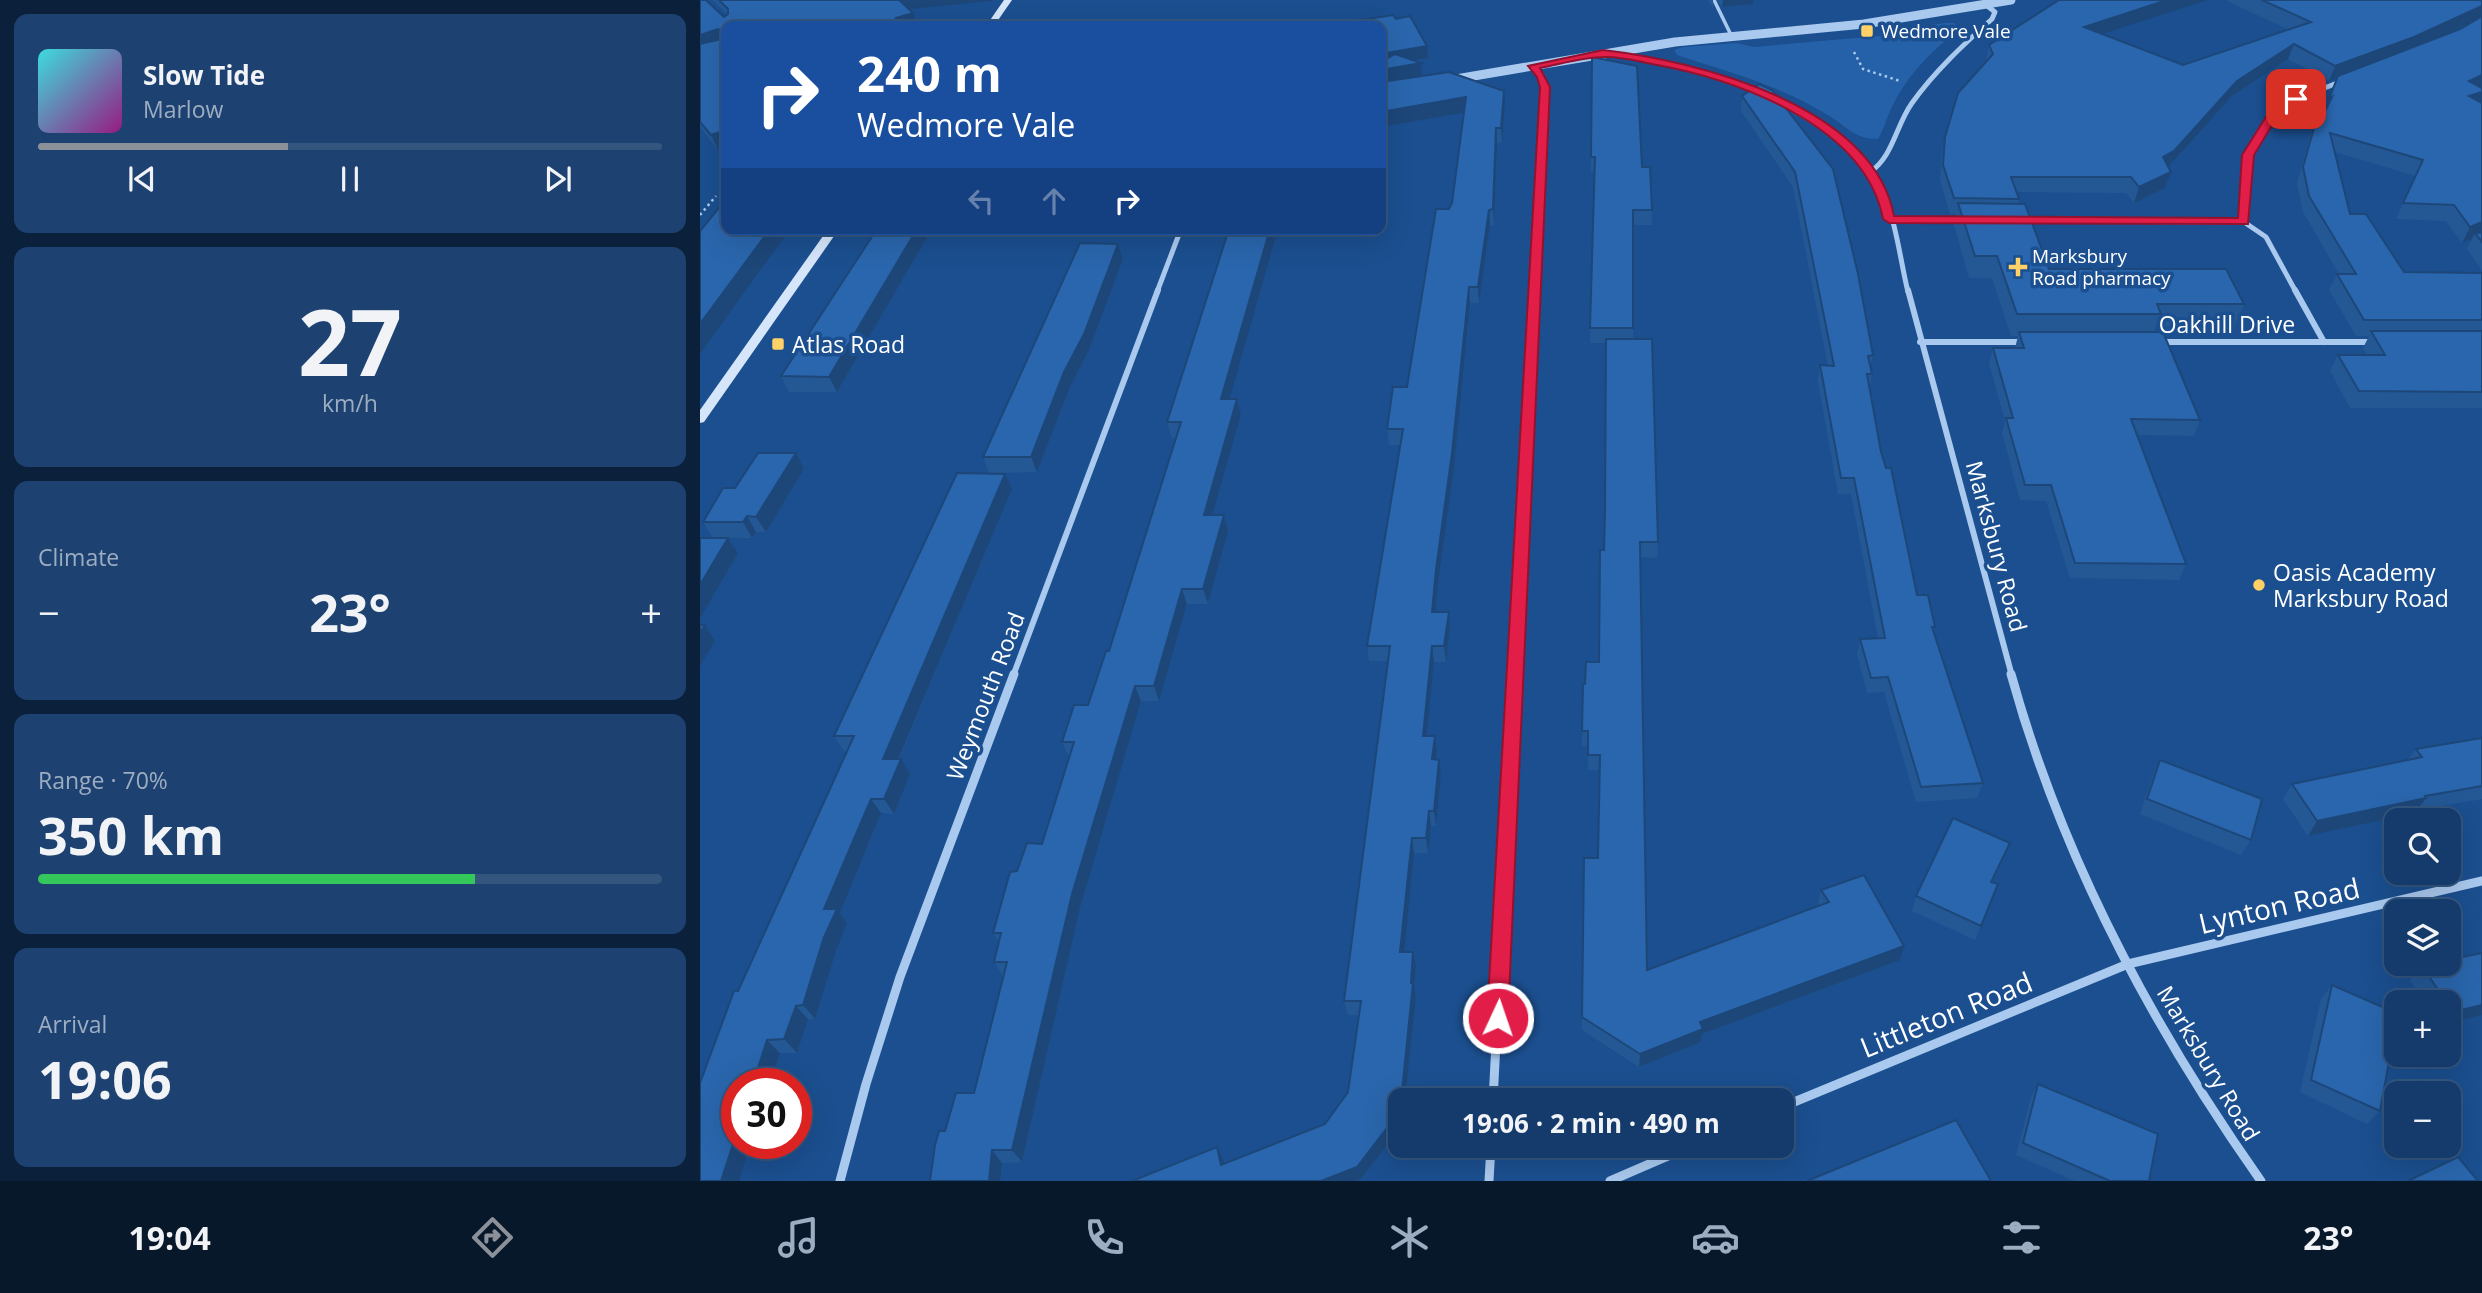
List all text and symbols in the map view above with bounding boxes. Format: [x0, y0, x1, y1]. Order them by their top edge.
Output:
place label: Wedmore Vale [1881, 18, 2011, 44]
marker: Wedmore Vale [1859, 23, 1875, 39]
text: 240 m [857, 40, 1002, 106]
icon: right [742, 49, 833, 140]
text: Slow Tide [143, 57, 265, 93]
pin [2266, 69, 2326, 129]
icon: arrive [2277, 80, 2315, 118]
text: Marlow [143, 93, 223, 125]
text: Wedmore Vale [857, 103, 1075, 146]
icon: previous [123, 160, 161, 198]
icon: pause [331, 160, 369, 198]
icon: next [539, 160, 577, 198]
icon: left [962, 182, 1000, 220]
icon: ahead [1035, 182, 1073, 220]
icon: right [1108, 182, 1146, 220]
place label: Marksbury Road pharmacy [2032, 243, 2171, 291]
marker: Marksbury Road pharmacy [2010, 259, 2026, 275]
text: 27 [298, 279, 402, 403]
street label: Oakhill Drive [2159, 308, 2295, 340]
place label: Atlas Road [792, 328, 905, 360]
marker: Atlas Road [770, 336, 786, 352]
text: km/h [322, 387, 378, 419]
street label: Marksbury Road [1959, 457, 2035, 635]
text: Climate [38, 541, 119, 573]
place label: Oasis Academy Marksbury Road [2273, 556, 2449, 614]
text: 23° [309, 576, 391, 647]
marker: Oasis Academy Marksbury Road [2251, 577, 2267, 593]
text: − [38, 586, 60, 638]
text: + [640, 586, 662, 638]
street label: Weymouth Road [938, 607, 1032, 785]
text: Range · 70% [38, 764, 168, 796]
text: 350 km [38, 799, 224, 870]
map controls [2384, 808, 2461, 1158]
button: search [2384, 808, 2461, 885]
street label: Lynton Road [2195, 868, 2363, 942]
button: layers [2384, 899, 2461, 976]
street label: Littleton Road [1854, 962, 2038, 1066]
street label: Marksbury Road [2150, 979, 2268, 1147]
position arrow [1461, 981, 1535, 1055]
button: + [2384, 990, 2461, 1067]
text: Arrival [38, 1008, 107, 1040]
text: 19:06 [38, 1043, 172, 1114]
speed limit sign: 30 [721, 1068, 812, 1159]
button: − [2384, 1081, 2461, 1158]
text: 19:06 · 2 min · 490 m [1462, 1105, 1720, 1141]
icon: directions [468, 1213, 517, 1262]
icon: music [774, 1213, 823, 1262]
icon: phone [1080, 1213, 1129, 1262]
icon: climate [1385, 1213, 1434, 1262]
icon: car [1691, 1213, 1740, 1262]
icon: filters [1997, 1213, 2046, 1262]
text: 19:04 [128, 1216, 211, 1259]
text: 23° [2303, 1216, 2354, 1259]

